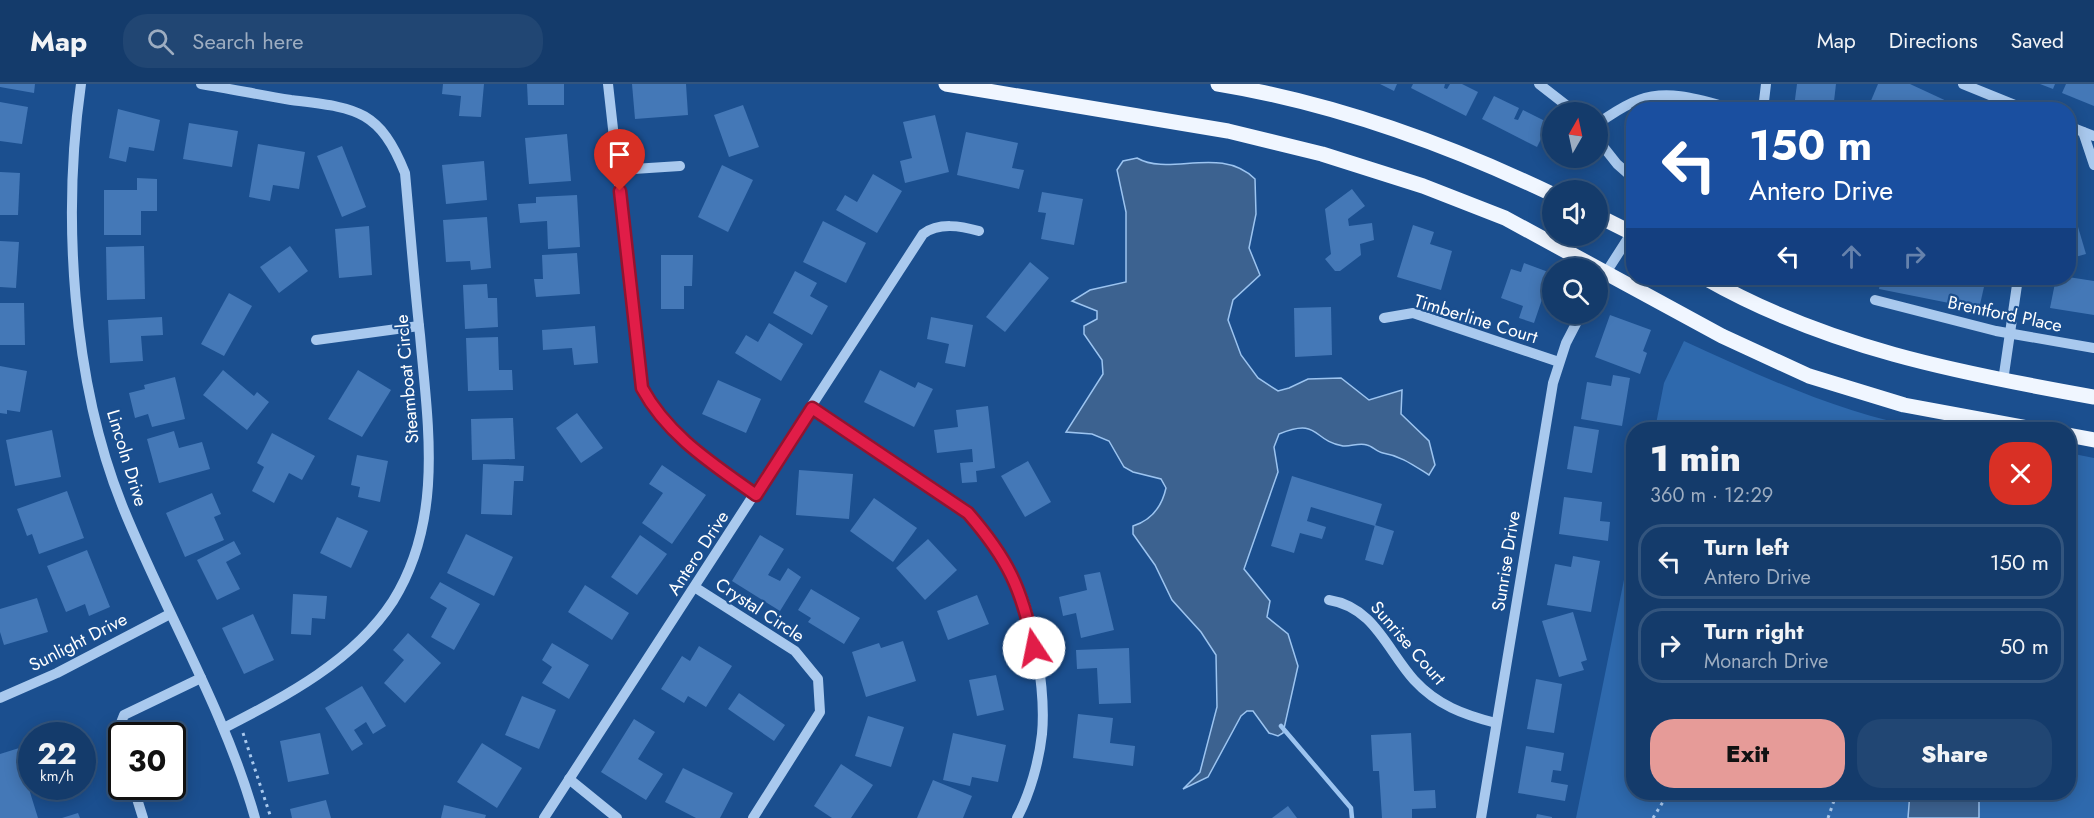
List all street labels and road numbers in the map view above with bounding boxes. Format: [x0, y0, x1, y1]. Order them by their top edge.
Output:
street label: Timberline Court [1411, 288, 1542, 350]
street label: Brentford Place [1945, 289, 2065, 339]
street label: Steamboat Circle [388, 313, 426, 445]
street label: Lincoln Drive [100, 407, 154, 509]
street label: Antero Drive [661, 506, 735, 600]
street label: Sunrise Drive [1485, 509, 1527, 613]
street label: Crystal Circle [710, 571, 810, 649]
street label: Sunrise Court [1364, 595, 1452, 691]
street label: Sunlight Drive [24, 606, 132, 678]

